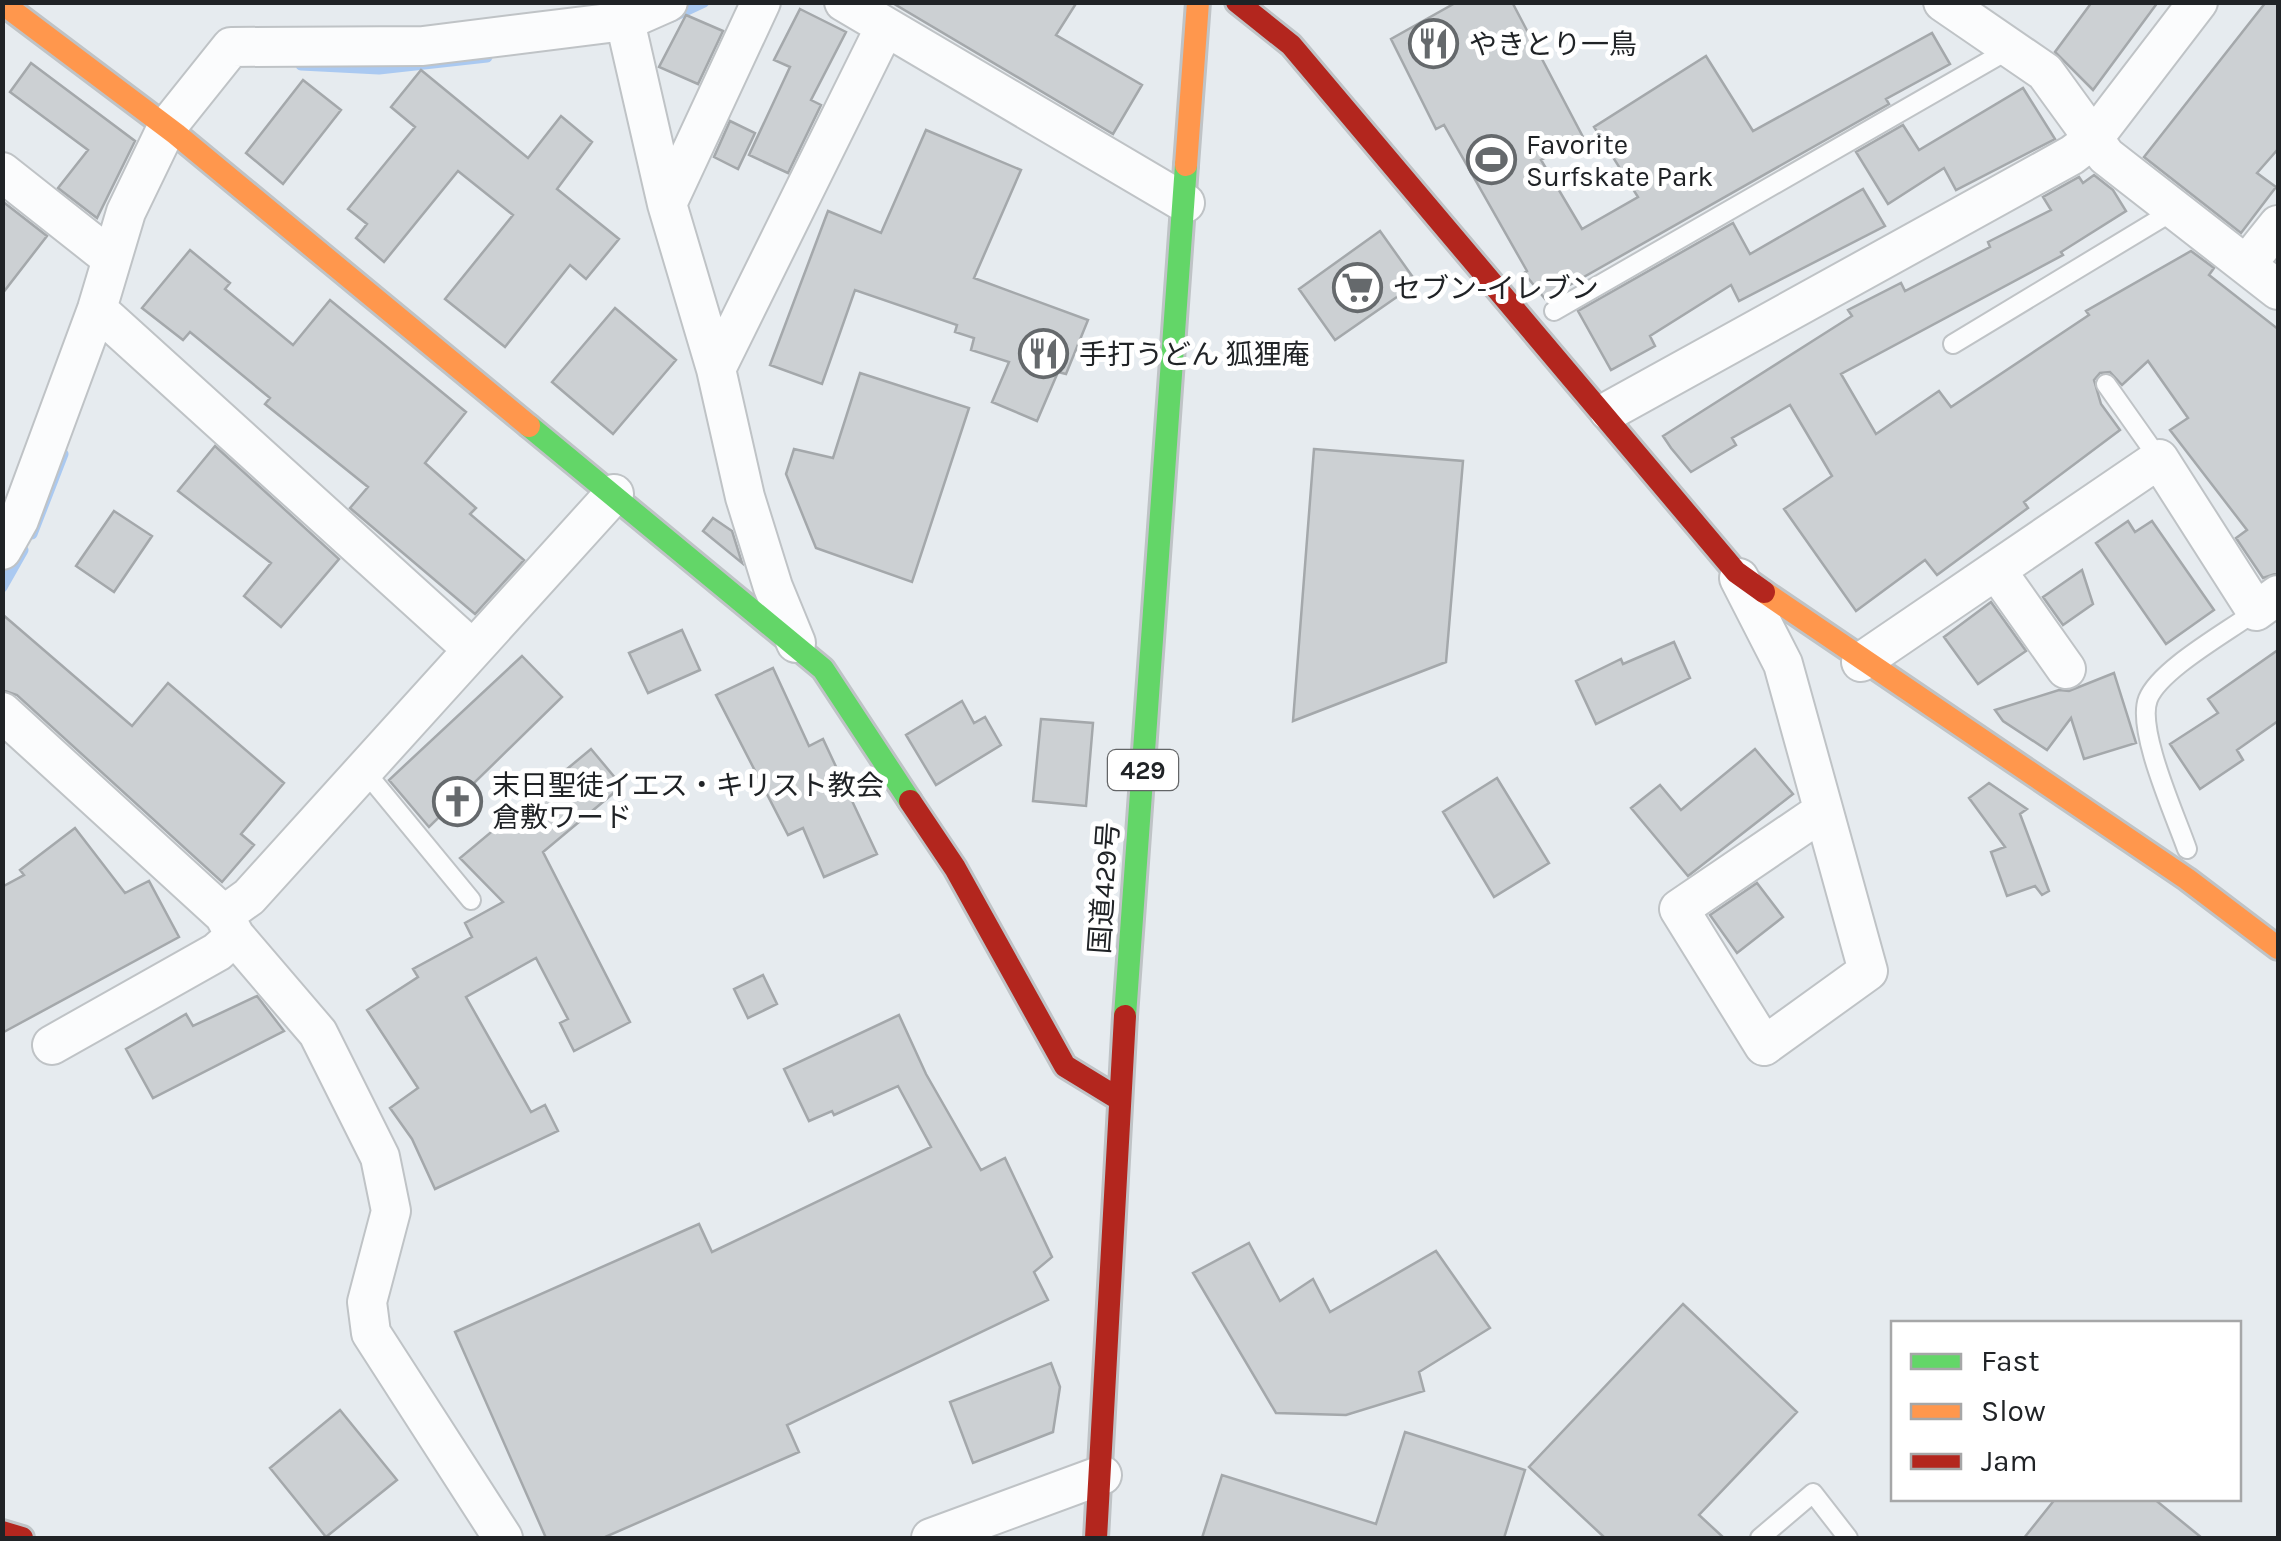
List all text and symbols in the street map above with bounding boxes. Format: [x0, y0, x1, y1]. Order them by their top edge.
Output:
restaurant icon: やきとり一鳥 [1408, 18, 1460, 70]
place label: やきとり一鳥 [1469, 28, 1637, 61]
place label: Favorite Surfskate Park [1526, 128, 1713, 193]
sports icon: Favorite Surfskate Park [1465, 134, 1517, 186]
supermarket icon: セブン-イレブン [1332, 262, 1384, 314]
place label: セブン-イレブン [1393, 272, 1599, 305]
restaurant icon: 手打うどん 狐狸庵 [1018, 328, 1070, 380]
place label: 手打うどん 狐狸庵 [1079, 338, 1310, 371]
road number: 429 [1108, 750, 1178, 790]
place label: 末日聖徒イエス・キリスト教会 倉敷ワード [492, 769, 884, 834]
church icon: 末日聖徒イエス・キリスト教会 倉敷ワード [431, 775, 483, 827]
street label: 国道429号 [1083, 821, 1125, 955]
legend [1891, 1321, 2241, 1501]
text: Fast [1981, 1343, 2040, 1379]
text: Slow [1981, 1393, 2046, 1429]
text: Jam [1981, 1443, 2038, 1479]

